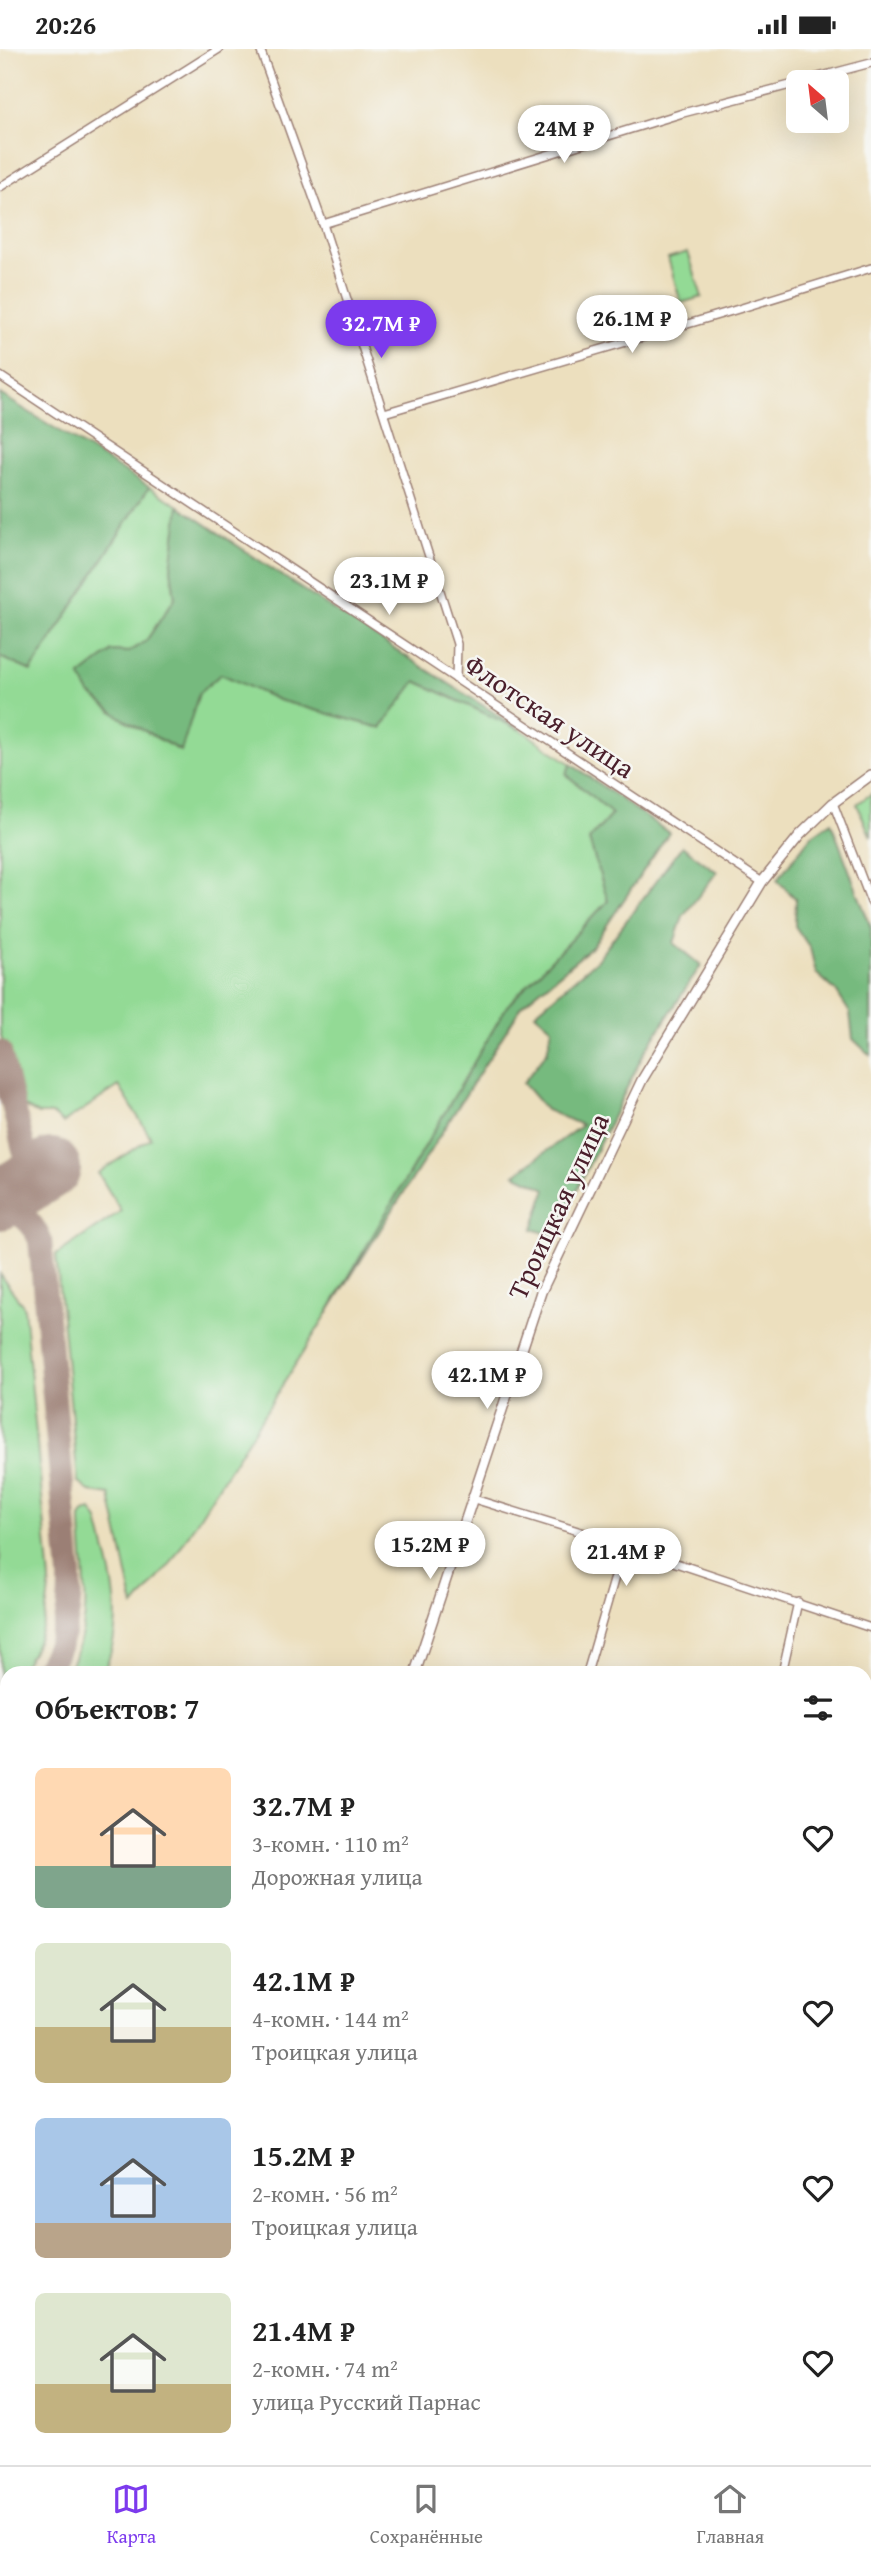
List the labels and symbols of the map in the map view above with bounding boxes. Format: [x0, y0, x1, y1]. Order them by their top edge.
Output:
north arrow [786, 70, 849, 133]
pin: 24M ₽ [515, 106, 613, 165]
pin: 26.1M ₽ [567, 295, 697, 355]
pin: 32.7M ₽ [316, 301, 446, 360]
pin: 23.1M ₽ [324, 557, 454, 617]
street label: Флотская улица [457, 643, 644, 788]
street label: Троицкая улица [496, 1105, 619, 1306]
pin: 42.1M ₽ [422, 1351, 552, 1411]
pin: 15.2M ₽ [365, 1521, 495, 1581]
pin: 21.4M ₽ [561, 1529, 691, 1588]

